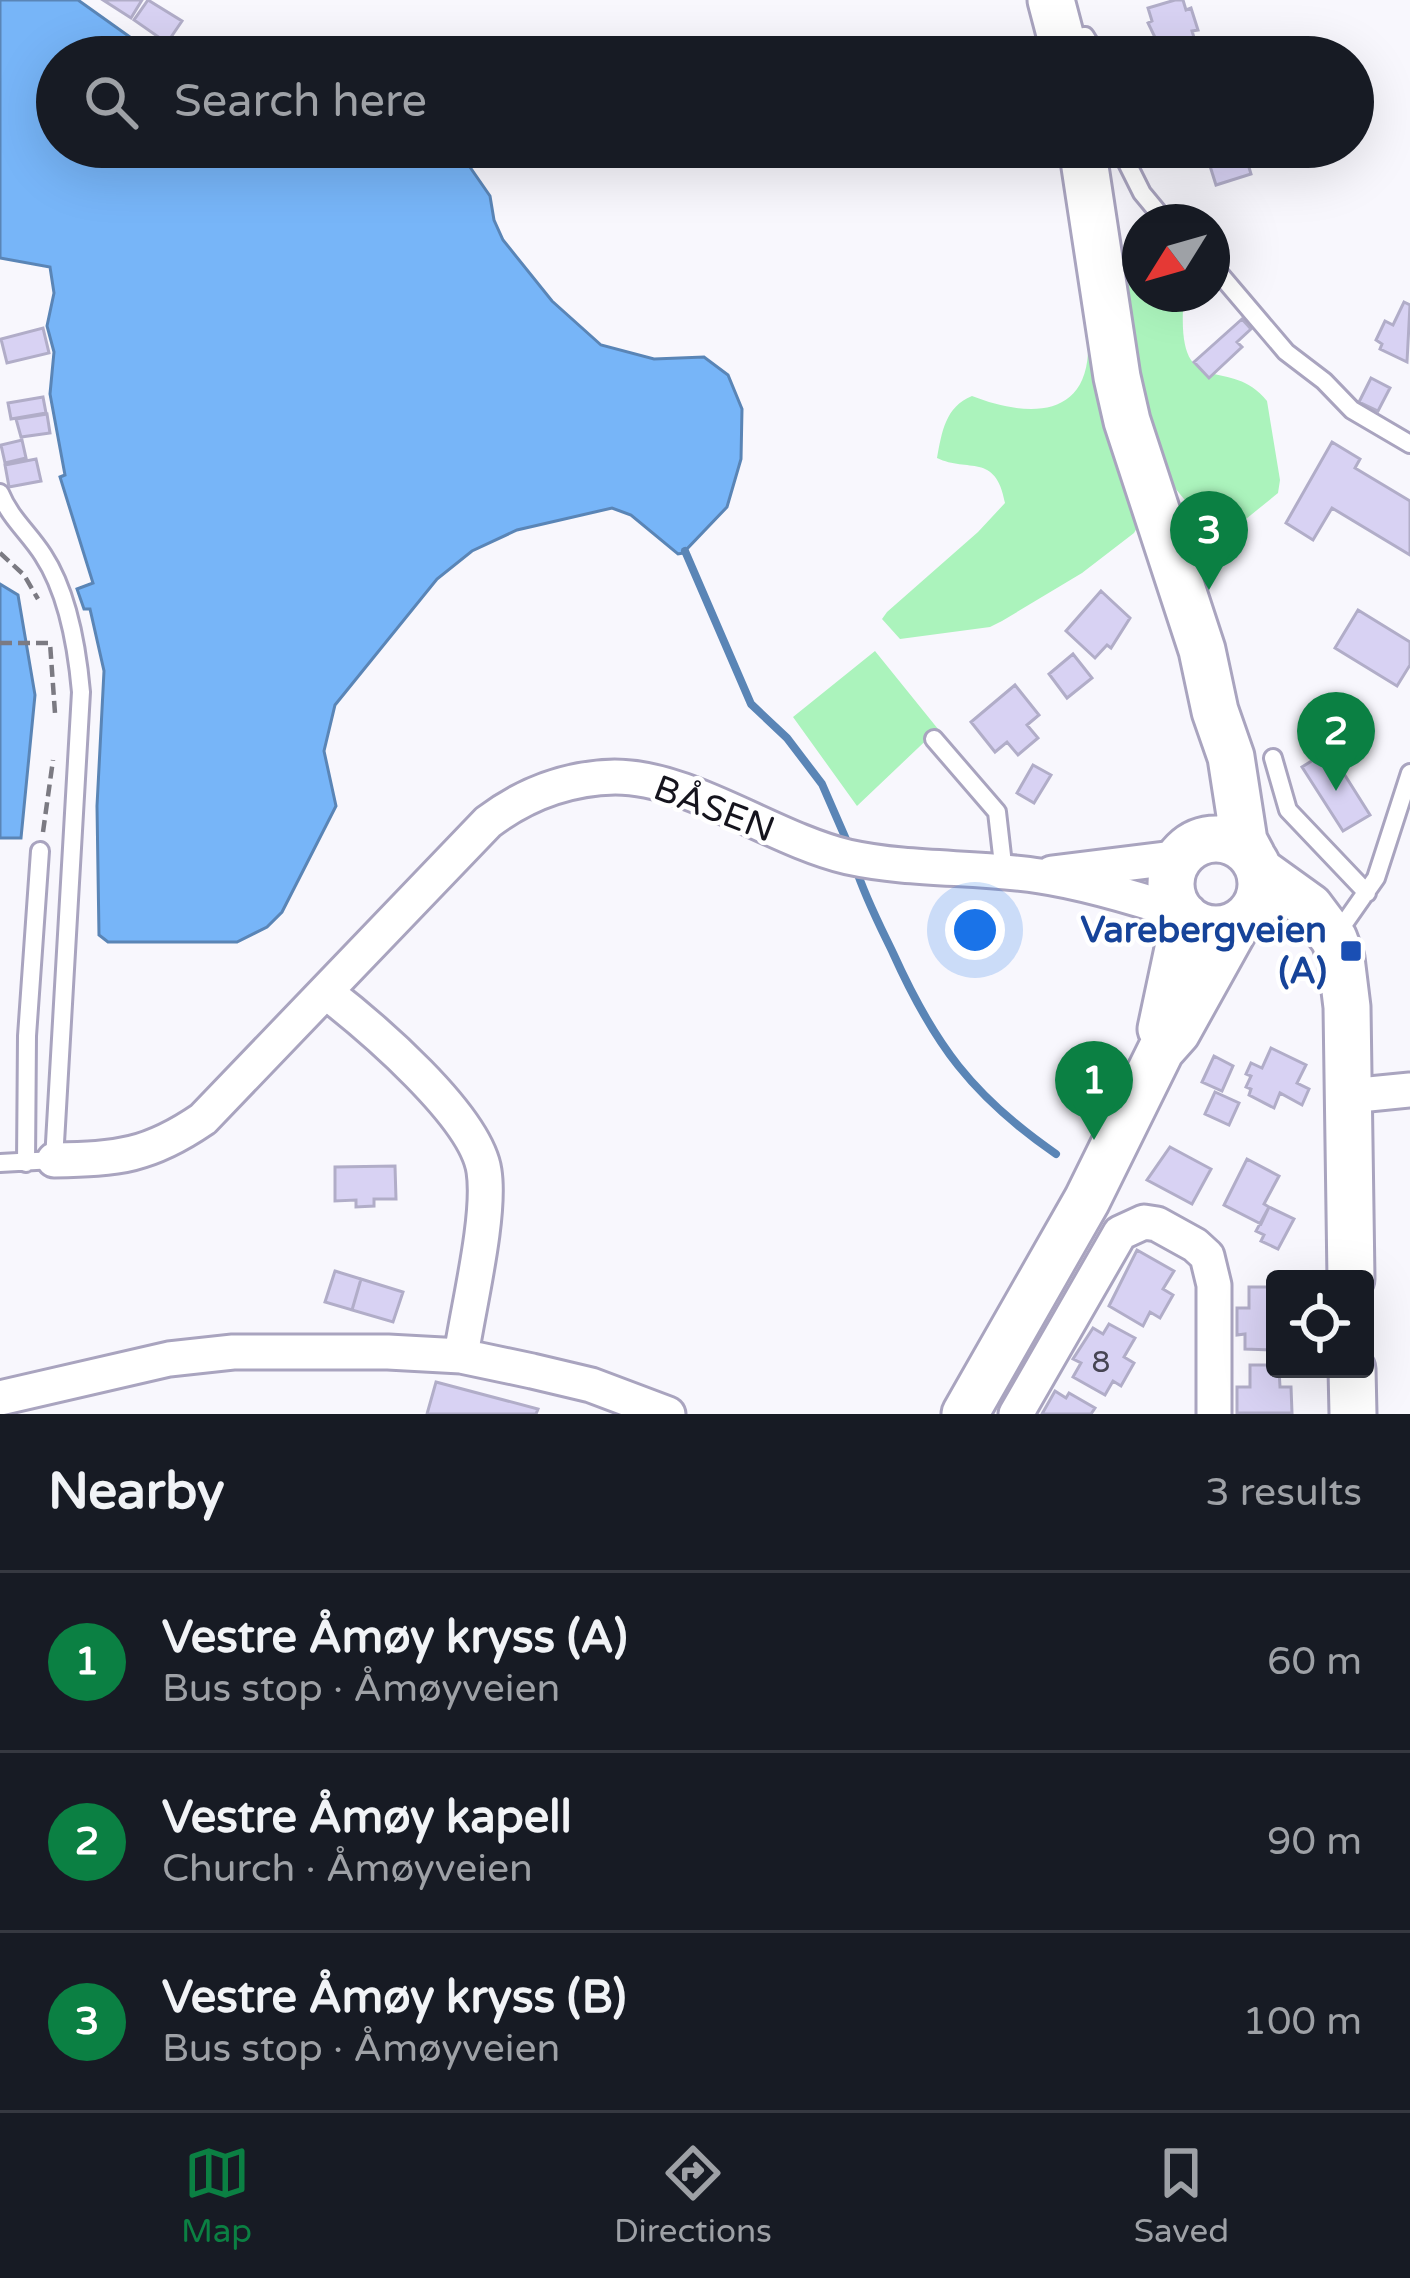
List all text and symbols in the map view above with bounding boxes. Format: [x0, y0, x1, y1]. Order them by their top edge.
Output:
search box [36, 36, 1374, 168]
icon: search [78, 69, 144, 135]
text: Search here [174, 75, 427, 129]
north arrow [1122, 204, 1230, 312]
pin: 3 [1170, 491, 1248, 590]
pin: 2 [1297, 692, 1375, 791]
street label: BÅSEN [648, 765, 781, 852]
your location [945, 900, 1005, 960]
place label: Varebergveien (A) [1081, 909, 1327, 993]
marker: Varebergveien (A) [1338, 938, 1364, 964]
pin: 1 [1055, 1041, 1133, 1140]
map controls [1266, 1270, 1374, 1378]
button: locate [1266, 1270, 1374, 1378]
house number: 8 [1092, 1344, 1110, 1381]
text: Nearby [48, 1461, 225, 1523]
text: 3 results [1205, 1469, 1362, 1516]
text: Vestre Åmøy kryss (A) [162, 1611, 627, 1665]
text: 1 [75, 1638, 99, 1685]
text: 60 m [1267, 1638, 1362, 1685]
text: Bus stop · Åmøyveien [162, 1665, 560, 1712]
text: Vestre Åmøy kapell [162, 1791, 572, 1845]
text: 2 [75, 1818, 99, 1865]
text: 90 m [1267, 1818, 1362, 1865]
text: Church · Åmøyveien [162, 1845, 533, 1892]
text: Vestre Åmøy kryss (B) [162, 1971, 626, 2025]
text: 3 [75, 1998, 99, 2045]
text: 100 m [1243, 1998, 1362, 2045]
text: Bus stop · Åmøyveien [162, 2025, 560, 2072]
tab: Map [181, 2140, 252, 2251]
tab: Directions [614, 2140, 772, 2251]
tab: Saved [1134, 2140, 1229, 2251]

